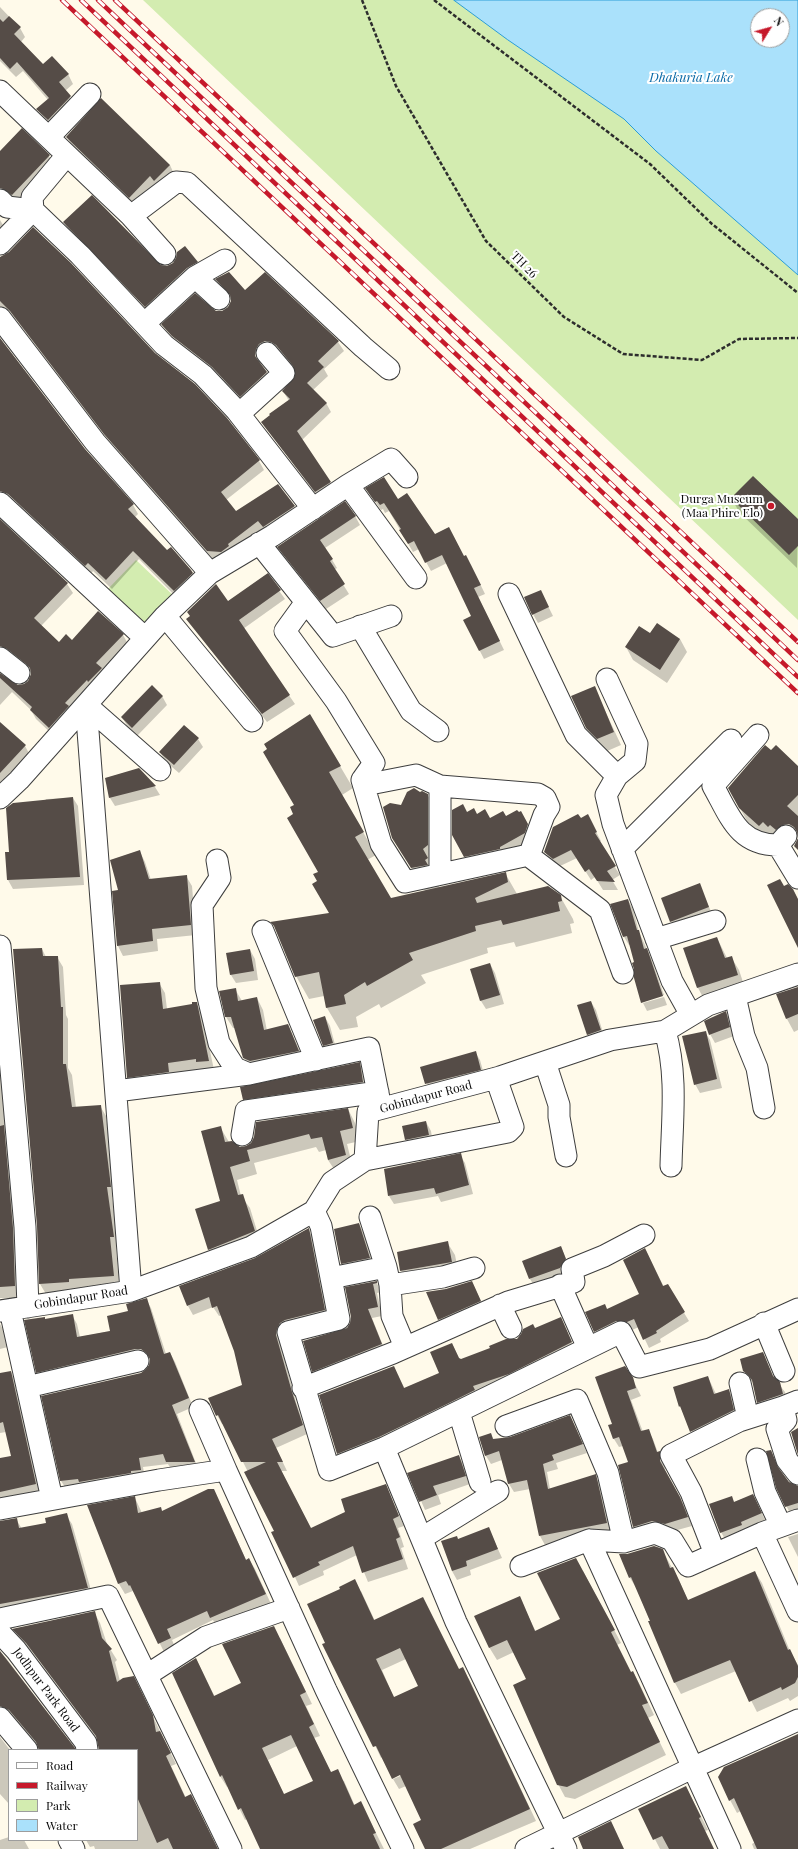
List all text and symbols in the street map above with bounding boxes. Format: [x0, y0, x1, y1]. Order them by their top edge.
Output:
north arrow [750, 8, 790, 48]
text: N [771, 13, 788, 29]
water label: Dhakuria Lake [649, 70, 733, 86]
street label: TH 26 [508, 249, 540, 281]
place label: Durga Museum (Maa Phire Elo) [680, 492, 763, 520]
marker: Durga Museum (Maa Phire Elo) [766, 501, 776, 511]
street label: Gobindapur Road [378, 1078, 474, 1116]
street label: Gobindapur Road [33, 1283, 129, 1313]
street label: Jodhpur Park Road [10, 1645, 82, 1735]
legend [8, 1749, 138, 1841]
text: Road [46, 1757, 73, 1773]
text: Railway [46, 1777, 88, 1793]
text: Park [46, 1797, 71, 1813]
text: Water [46, 1817, 78, 1833]

